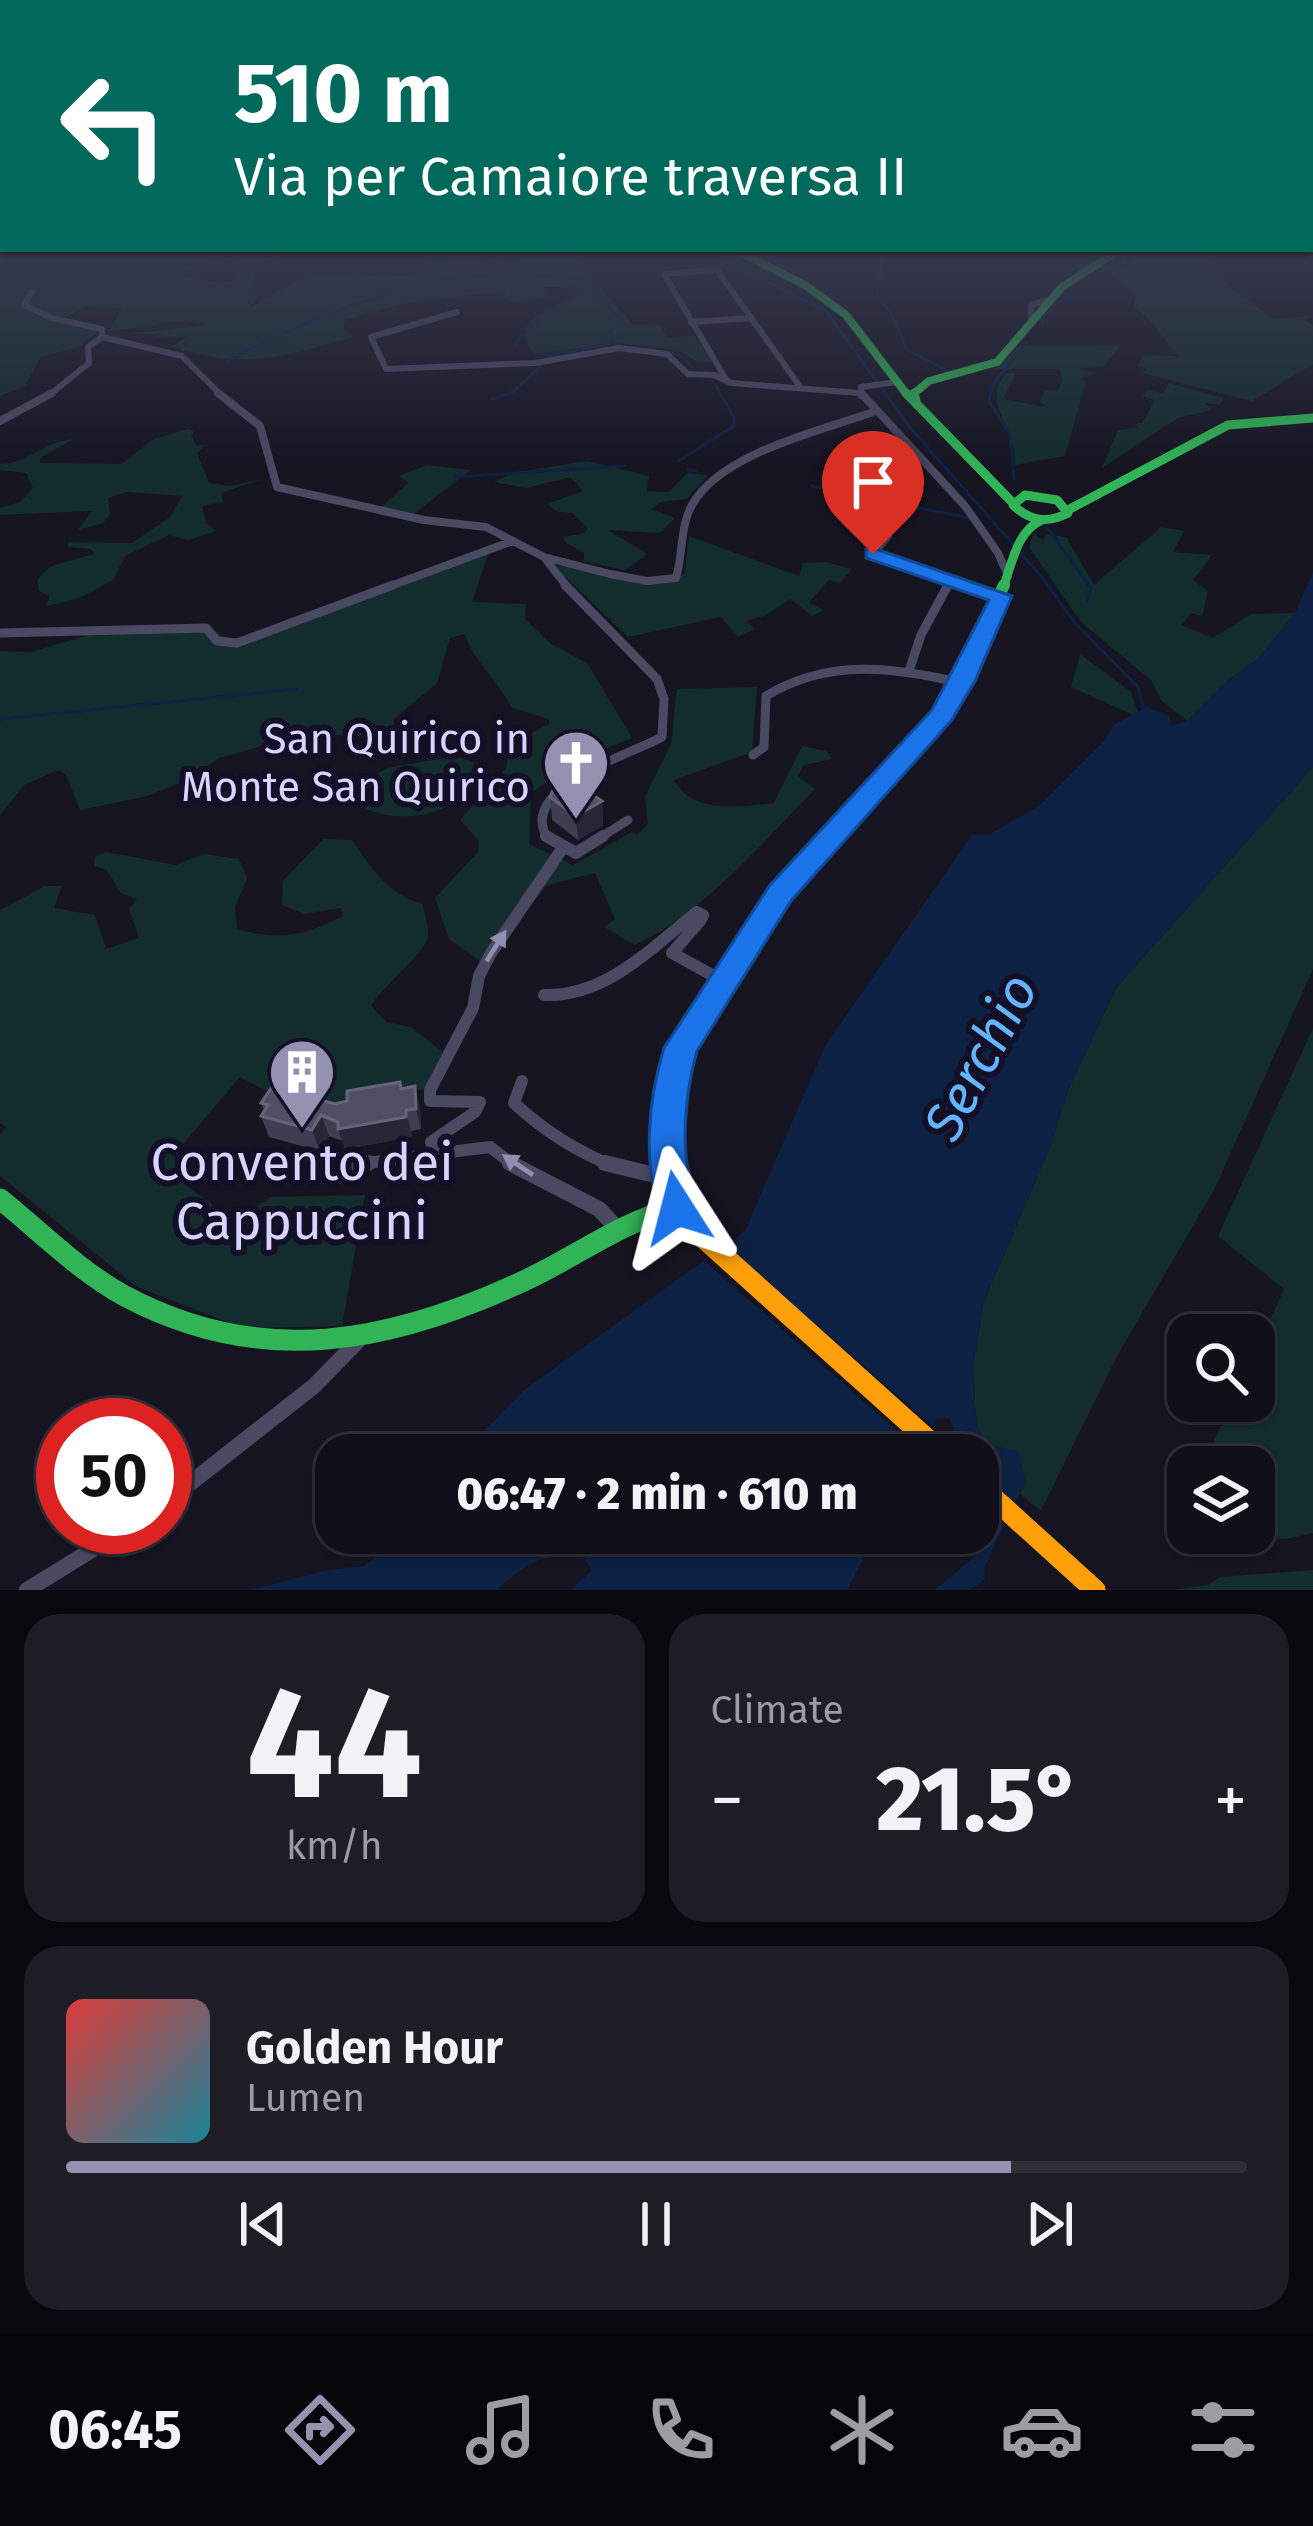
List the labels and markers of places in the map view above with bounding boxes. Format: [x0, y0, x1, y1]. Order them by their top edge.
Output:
pin [822, 431, 924, 554]
place label: San Quirico in Monte San Quirico [181, 714, 530, 812]
church icon: San Quirico in Monte San Quirico [541, 728, 611, 822]
building icon: Convento dei Cappuccini [267, 1037, 337, 1131]
place label: Convento dei Cappuccini [150, 1132, 454, 1253]

